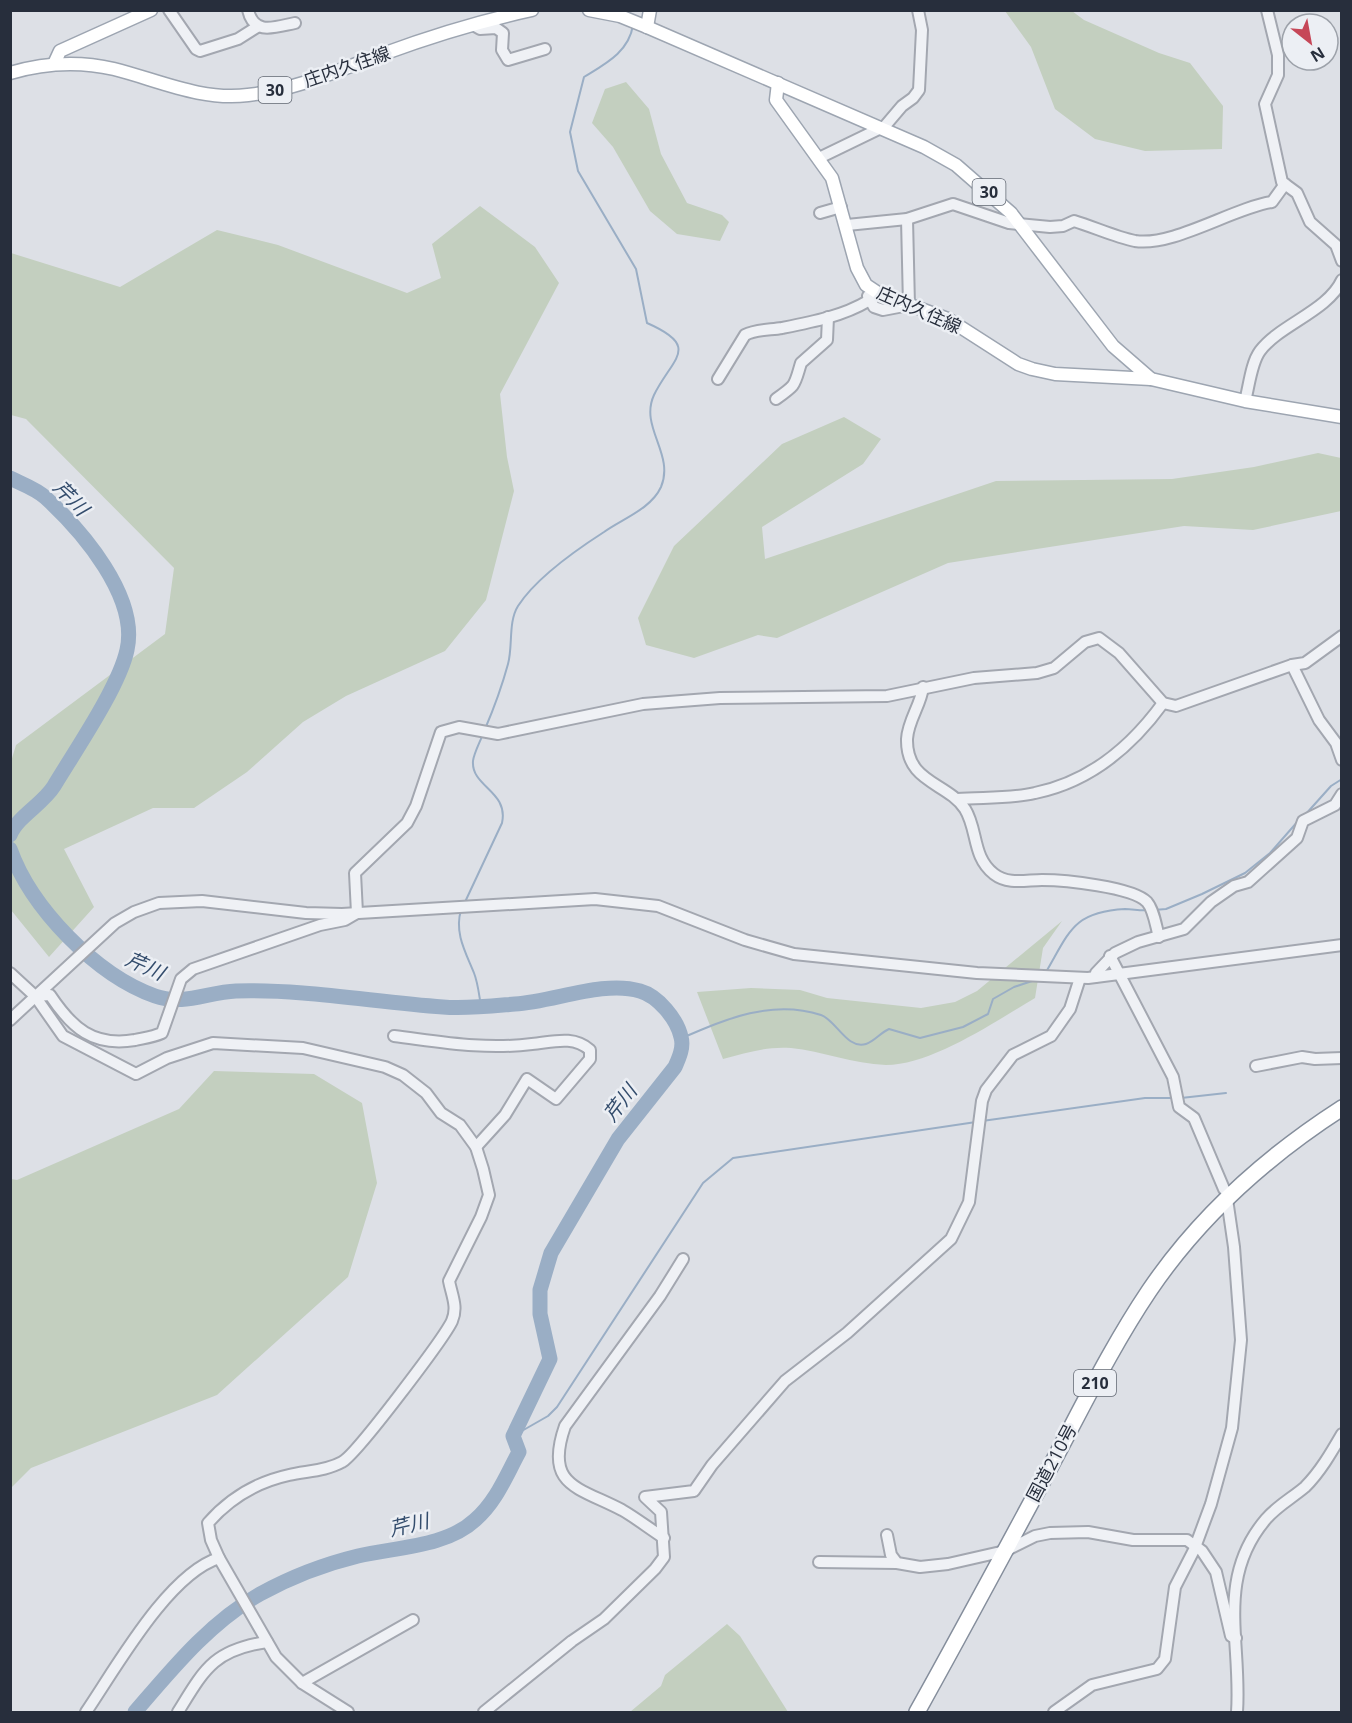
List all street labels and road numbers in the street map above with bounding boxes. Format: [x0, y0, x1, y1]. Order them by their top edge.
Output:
street label: 庄内久住線 [300, 40, 393, 92]
road number: 30 [258, 77, 292, 103]
road number: 30 [972, 179, 1006, 205]
street label: 庄内久住線 [873, 280, 965, 338]
road number: 210 [1074, 1370, 1116, 1396]
street label: 国道210号 [1021, 1419, 1082, 1506]

